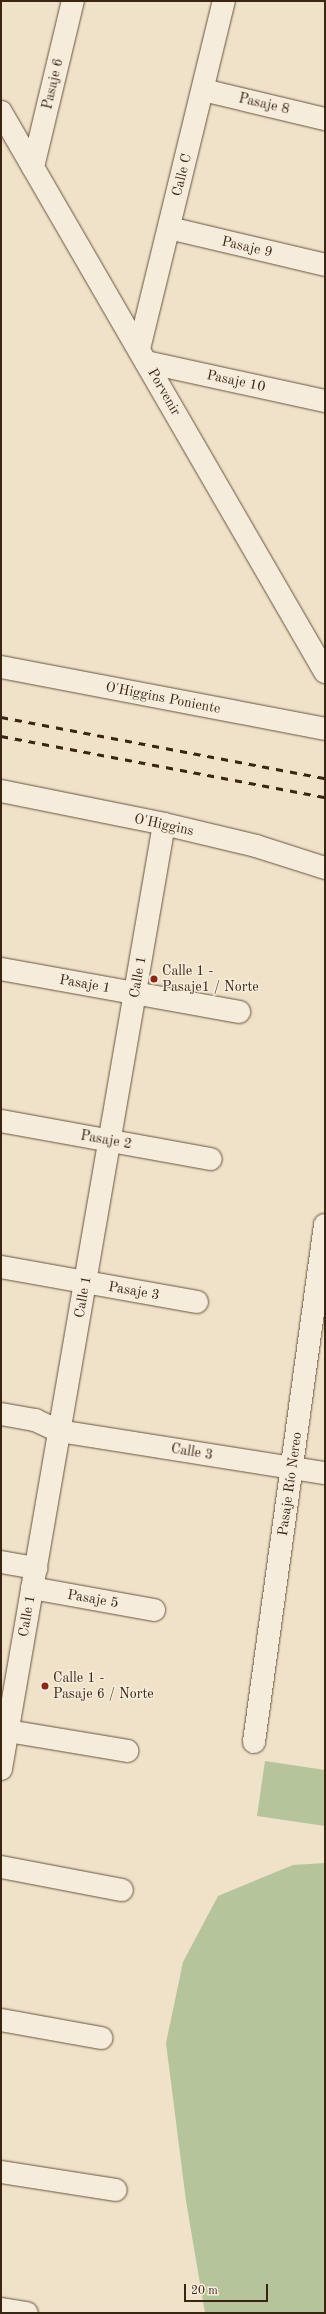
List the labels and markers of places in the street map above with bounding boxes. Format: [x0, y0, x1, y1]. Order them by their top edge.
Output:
place label: Calle 1 - Pasaje1 / Norte [162, 963, 259, 996]
marker: Calle 1 - Pasaje1 / Norte [149, 974, 159, 984]
place label: Calle 1 - Pasaje 6 / Norte [53, 1670, 154, 1702]
marker: Calle 1 - Pasaje 6 / Norte [40, 1681, 50, 1691]

